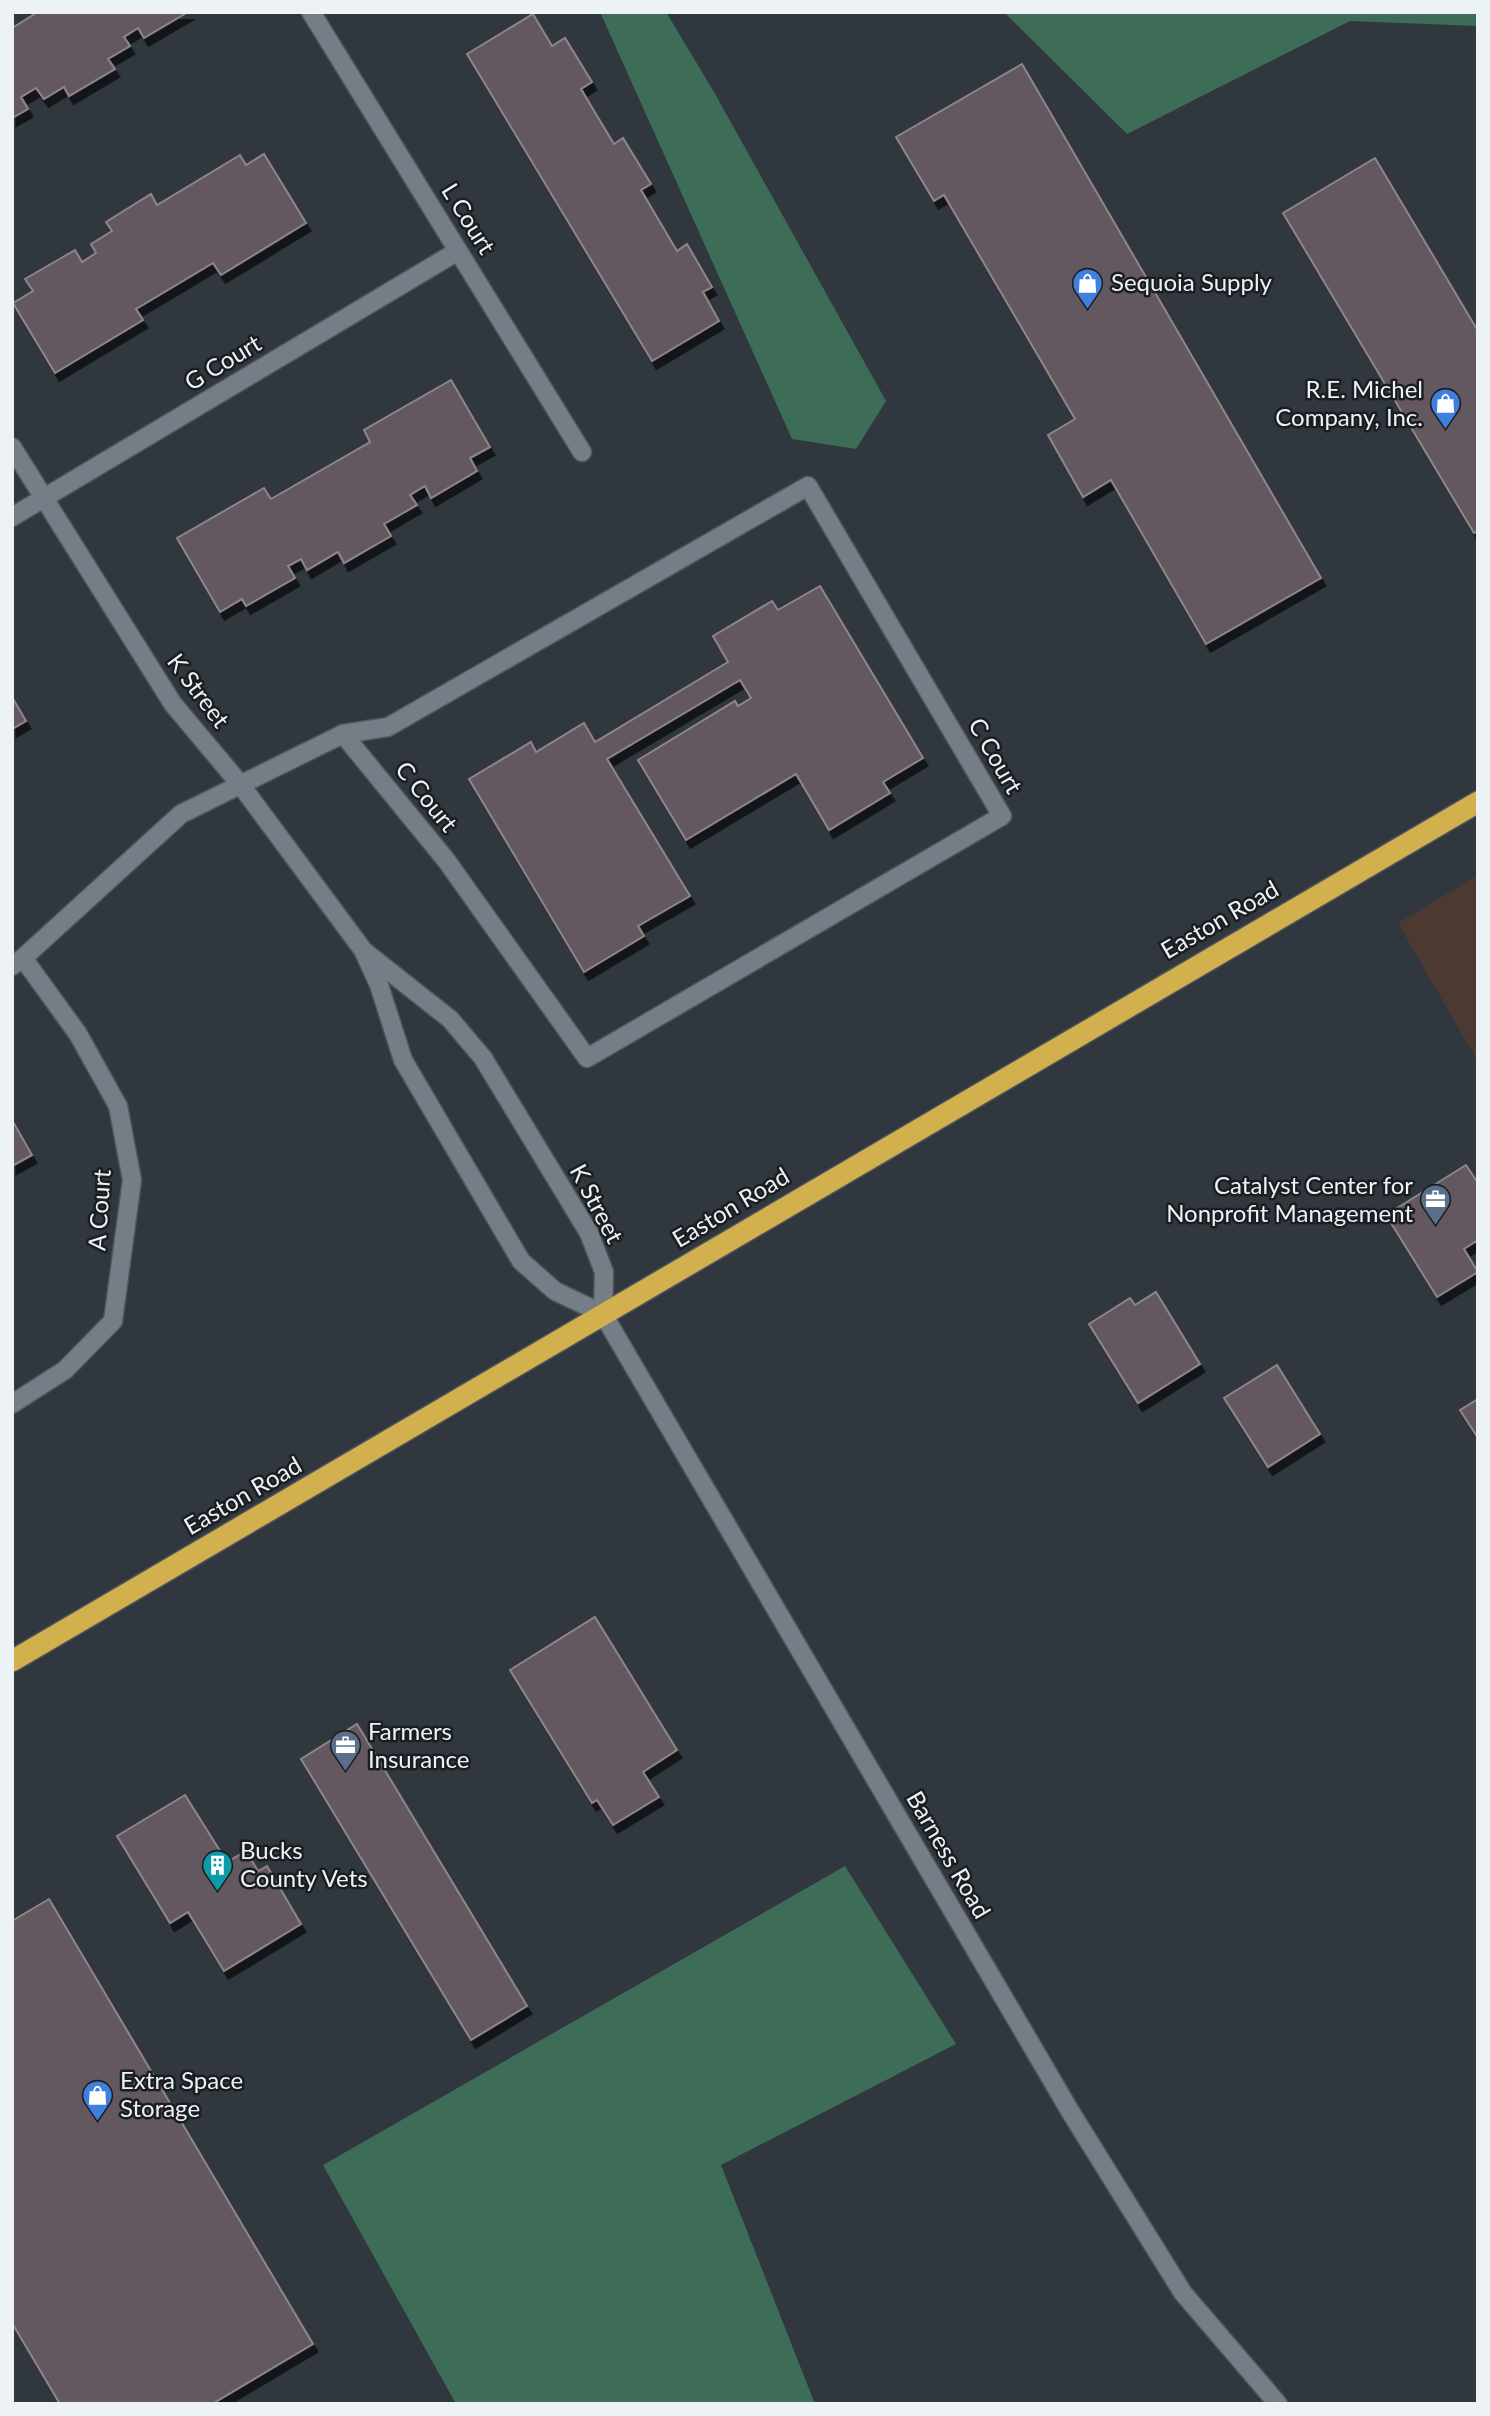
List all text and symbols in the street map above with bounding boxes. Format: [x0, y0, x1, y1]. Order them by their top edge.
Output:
street label: L Court [436, 178, 502, 259]
shop icon: Sequoia Supply [1071, 266, 1105, 310]
place label: Sequoia Supply [1111, 267, 1273, 296]
street label: G Court [179, 328, 266, 396]
place label: R.E. Michel Company, Inc. [1275, 374, 1423, 431]
shop icon: R.E. Michel Company, Inc. [1429, 387, 1463, 431]
street label: K Street [162, 647, 237, 733]
street label: C Court [963, 712, 1030, 798]
street label: C Court [390, 755, 465, 837]
street label: Easton Road [1155, 873, 1283, 964]
street label: K Street [565, 1159, 630, 1248]
street label: Easton Road [667, 1161, 794, 1253]
street label: A Court [81, 1168, 116, 1252]
place label: Catalyst Center for Nonprofit Management [1166, 1170, 1413, 1227]
office icon: Catalyst Center for Nonprofit Management [1419, 1183, 1453, 1227]
street label: Easton Road [178, 1449, 306, 1540]
place label: Farmers Insurance [368, 1716, 470, 1773]
office icon: Farmers Insurance [328, 1729, 362, 1773]
street label: Barness Road [901, 1785, 997, 1923]
place label: Bucks County Vets [240, 1835, 368, 1892]
building icon: Bucks County Vets [200, 1848, 234, 1892]
place label: Extra Space Storage [120, 2065, 243, 2122]
shop icon: Extra Space Storage [80, 2078, 114, 2122]

